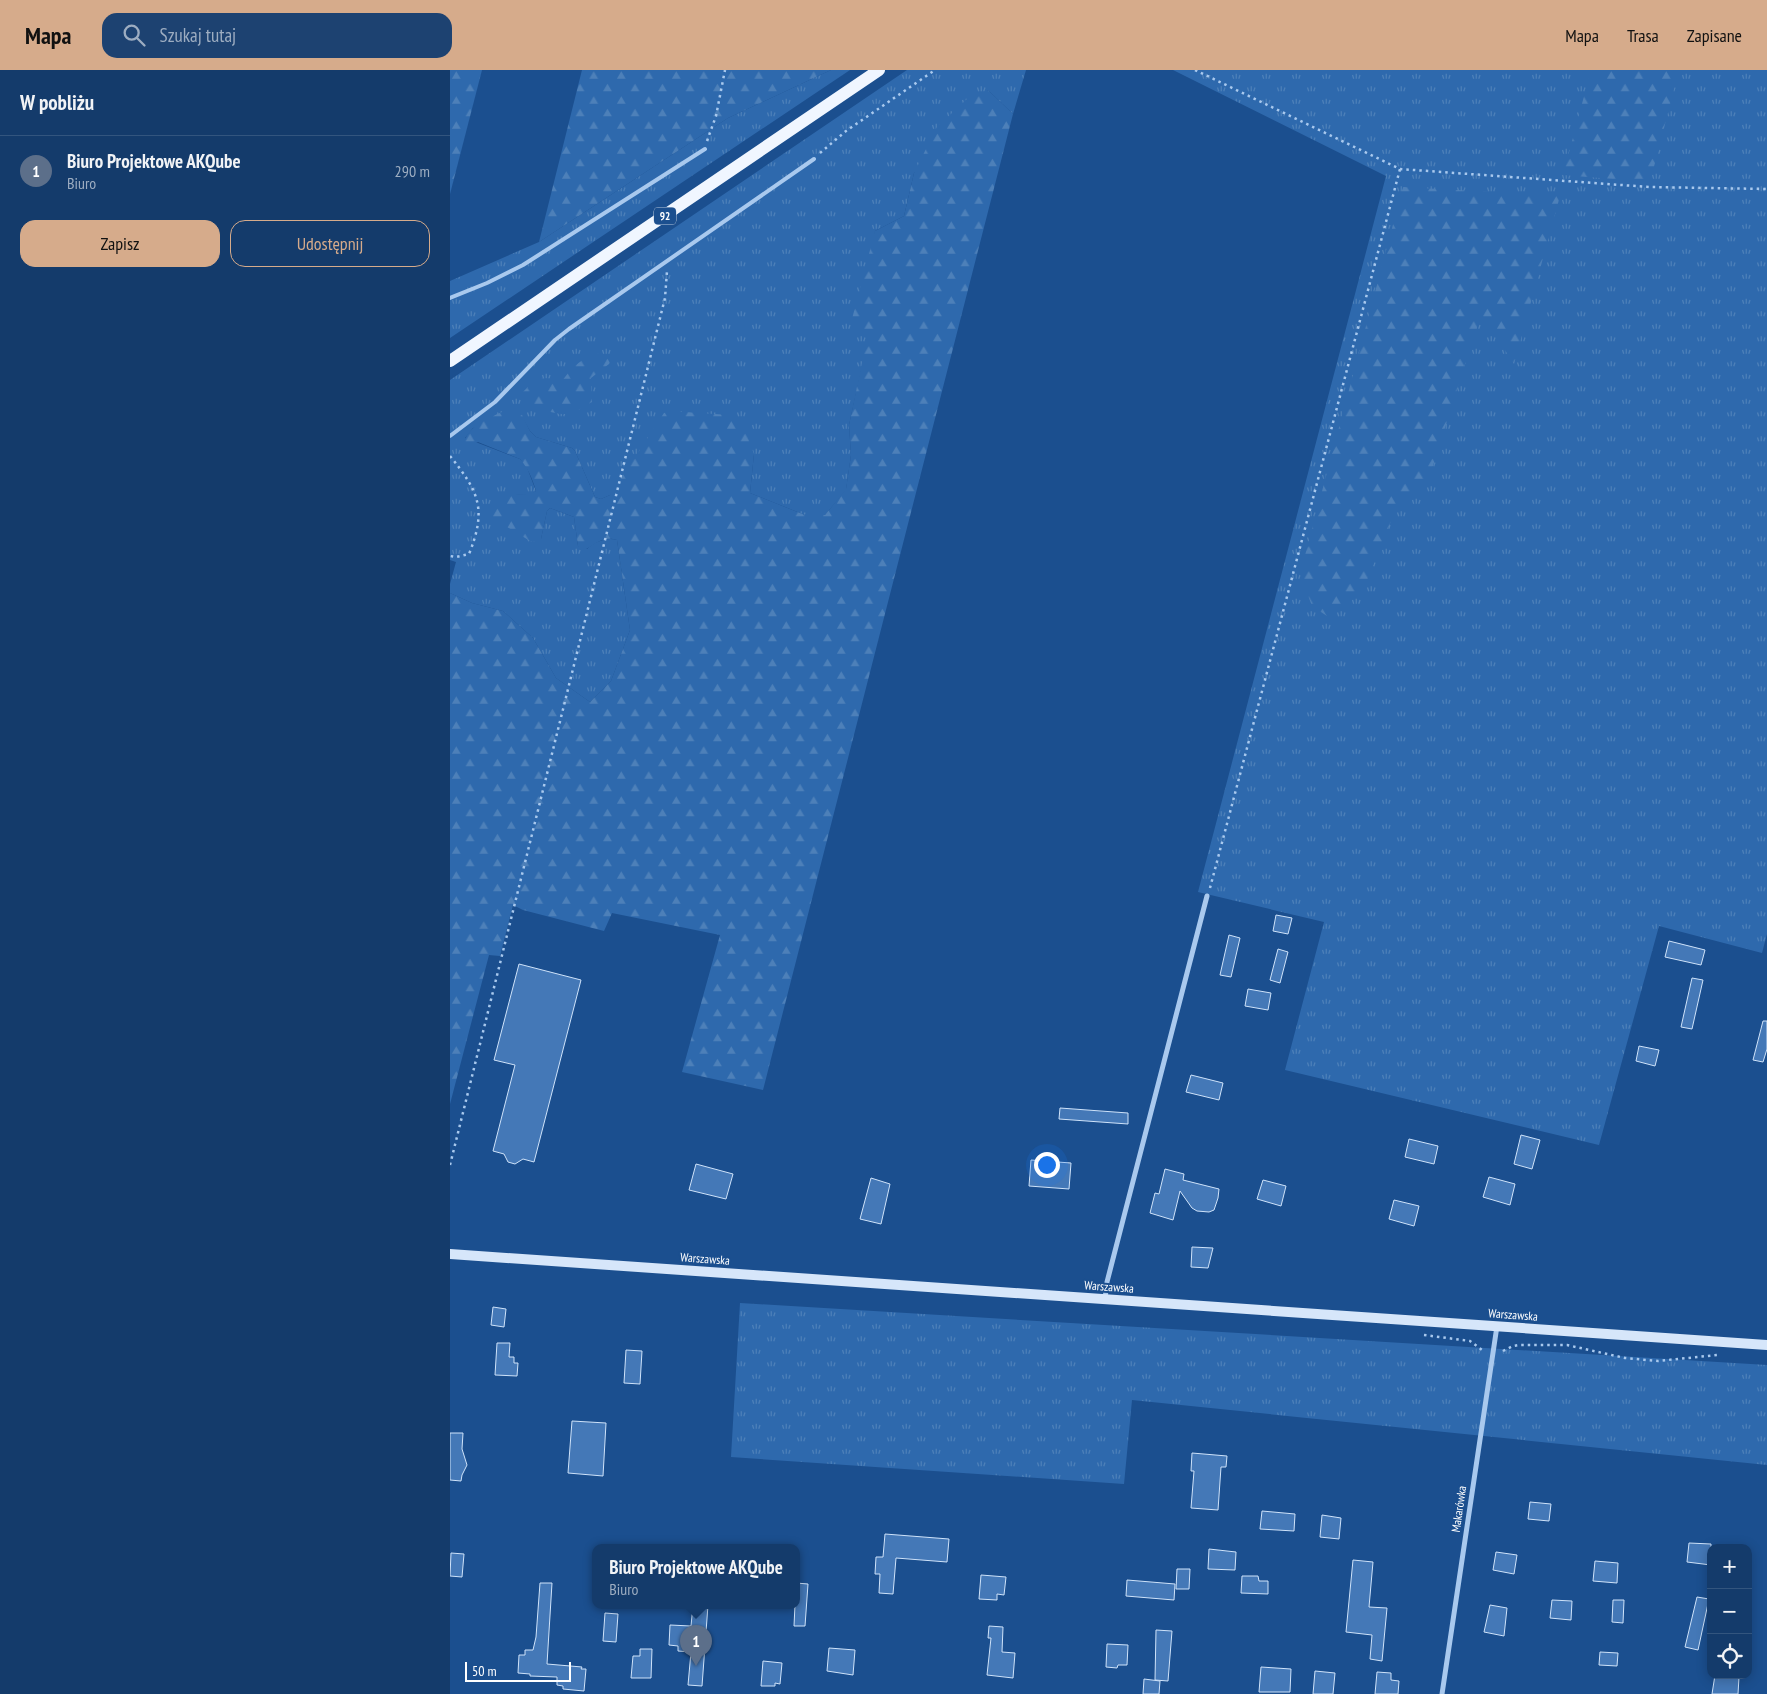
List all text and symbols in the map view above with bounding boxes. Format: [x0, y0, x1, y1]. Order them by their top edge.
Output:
search box [102, 13, 452, 58]
text: Mapa [25, 20, 72, 51]
icon: search [120, 21, 148, 49]
text: Szukaj tutaj [160, 23, 236, 47]
text: Mapa [1565, 24, 1599, 47]
text: Trasa [1627, 24, 1659, 47]
text: Zapisane [1687, 24, 1742, 47]
text: W pobliżu [20, 89, 94, 116]
text: Biuro Projektowe AKQube [67, 149, 241, 173]
text: 1 [32, 161, 40, 181]
text: 290 m [395, 161, 430, 181]
text: Biuro [67, 173, 96, 193]
road number: 92 [654, 208, 676, 224]
button: Zapisz [20, 220, 220, 267]
button: Udostępnij [230, 220, 430, 267]
your location [1034, 1152, 1060, 1178]
street label: Warszawska [680, 1249, 730, 1268]
street label: Warszawska [1084, 1277, 1134, 1296]
street label: Warszawska [1488, 1305, 1538, 1324]
street label: Makarówka [1448, 1485, 1469, 1533]
popup [592, 1544, 800, 1609]
map controls [1707, 1544, 1752, 1679]
button: + [1707, 1544, 1752, 1589]
text: Biuro Projektowe AKQube [609, 1555, 783, 1579]
text: Biuro [609, 1579, 638, 1599]
button: − [1707, 1589, 1752, 1634]
pin: 1 [680, 1625, 712, 1666]
button: locate [1707, 1634, 1752, 1679]
scale bar [465, 1659, 571, 1682]
text: 50 m [472, 1662, 497, 1680]

